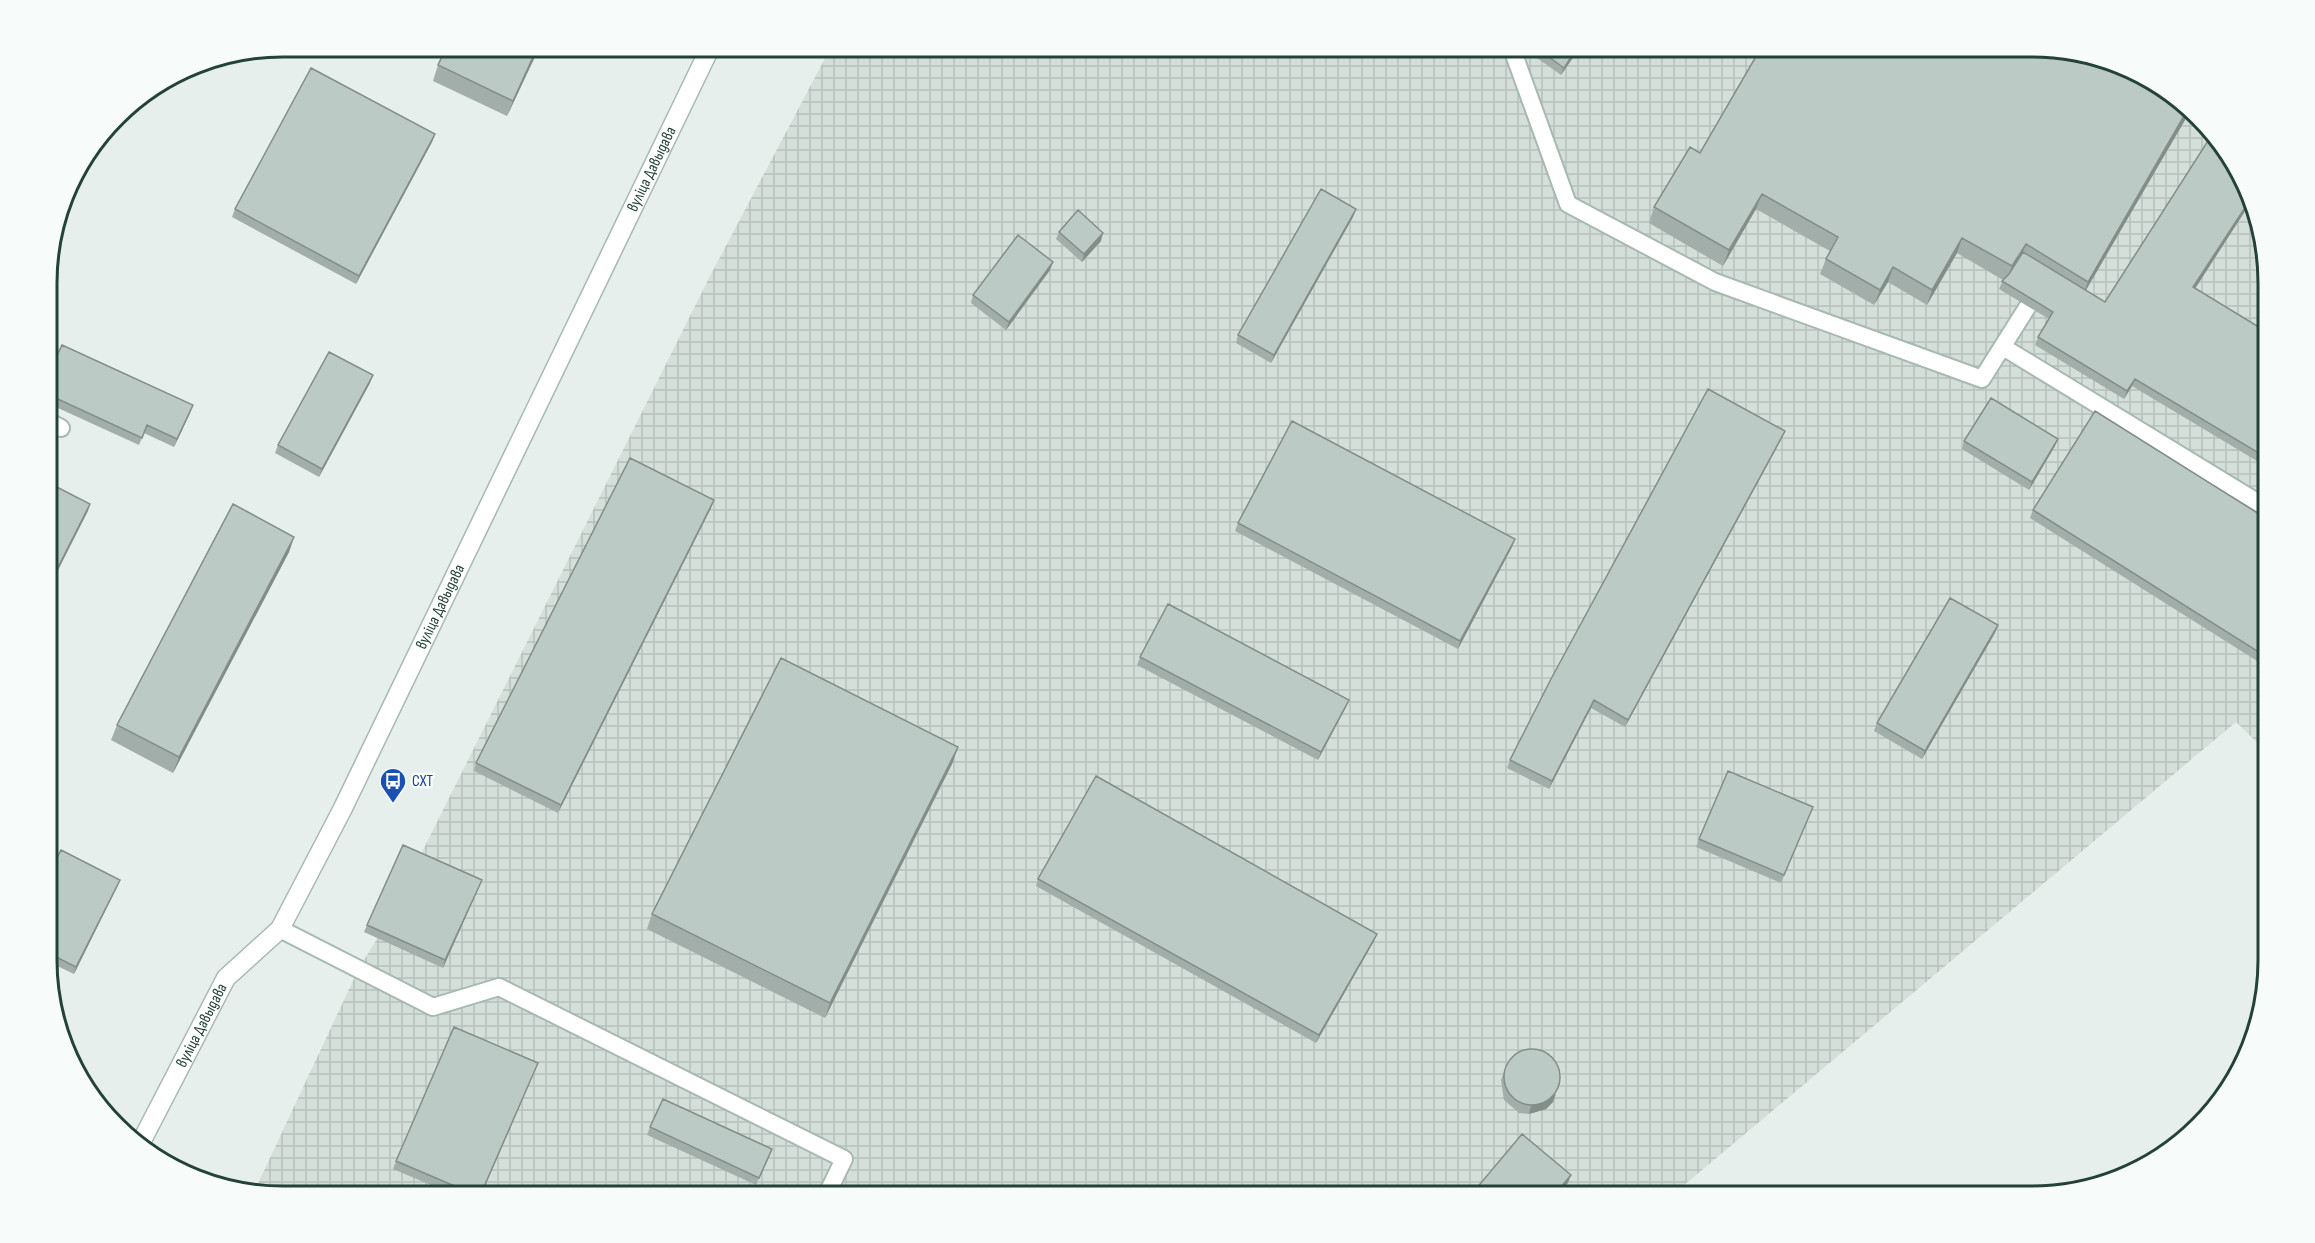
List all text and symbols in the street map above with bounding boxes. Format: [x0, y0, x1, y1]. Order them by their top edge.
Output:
street label: вуліца Давыдава [623, 123, 680, 215]
street label: вуліца Давыдава [412, 561, 469, 652]
bus stop icon: СХТ [378, 766, 408, 804]
place label: СХТ [412, 772, 433, 791]
street label: вуліца Давыдава [172, 980, 231, 1070]

